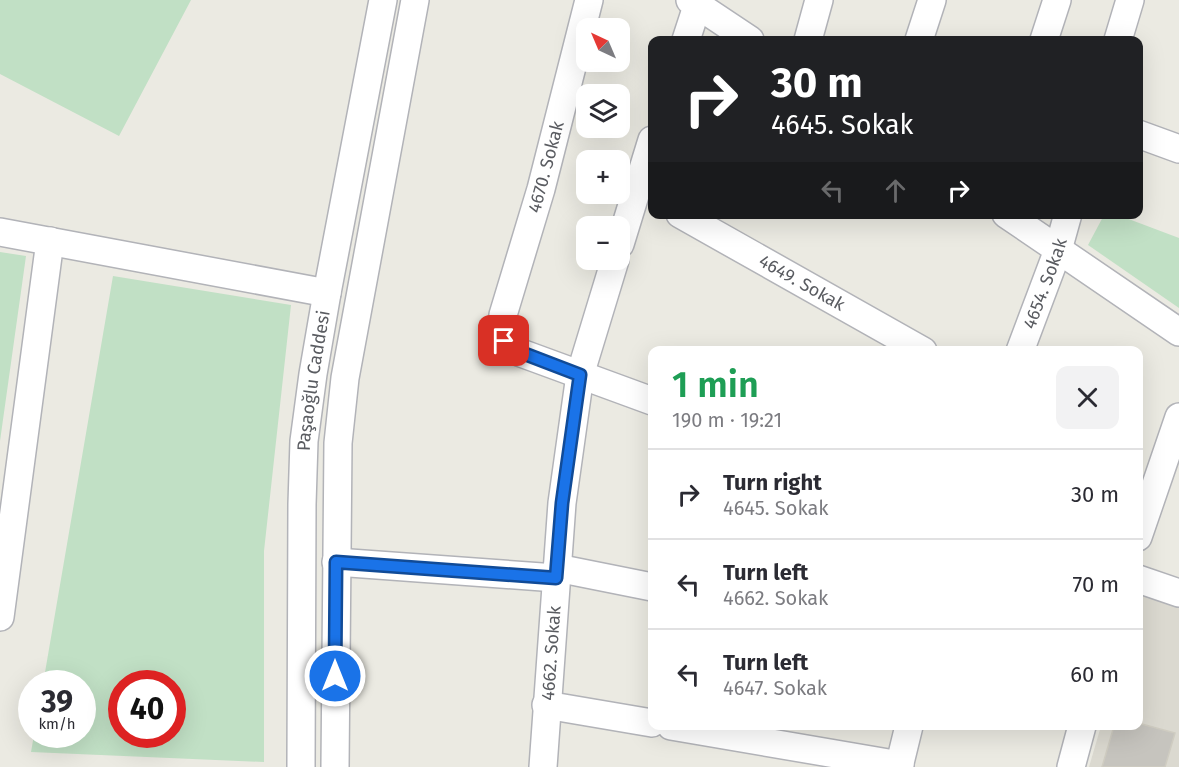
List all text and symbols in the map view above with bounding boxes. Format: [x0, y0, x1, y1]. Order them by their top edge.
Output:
north arrow [576, 18, 630, 72]
map controls [576, 18, 630, 270]
text: 30 m [771, 58, 863, 108]
icon: right [672, 60, 750, 138]
button: layers [576, 84, 630, 138]
text: 4645. Sokak [771, 109, 913, 141]
street label: 4670. Sokak [523, 118, 569, 215]
button: + [576, 150, 630, 204]
icon: left [816, 174, 849, 207]
icon: ahead [879, 174, 912, 207]
icon: right [942, 174, 975, 207]
button: − [576, 216, 630, 270]
street label: 4654. Sokak [1018, 235, 1072, 332]
street label: 4649. Sokak [755, 250, 850, 316]
street label: Paşaoğlu Caddesi [293, 309, 335, 451]
pin [478, 315, 529, 366]
icon: arrive [487, 324, 520, 357]
text: 1 min [672, 363, 759, 407]
button: close [1056, 366, 1119, 429]
text: 190 m · 19:21 [672, 408, 782, 432]
text: Turn right [723, 469, 822, 496]
icon: right [672, 478, 705, 511]
text: 30 m [1071, 481, 1119, 508]
text: 4645. Sokak [723, 496, 829, 520]
text: Turn left [723, 559, 808, 586]
icon: left [672, 568, 705, 601]
text: 70 m [1073, 571, 1119, 598]
text: 4662. Sokak [723, 586, 828, 610]
street label: 4662. Sokak [537, 604, 566, 701]
position arrow [303, 644, 367, 708]
text: Turn left [723, 649, 808, 676]
icon: left [672, 658, 705, 691]
text: 60 m [1070, 661, 1119, 688]
speed limit sign: 40 [108, 670, 186, 748]
text: 4647. Sokak [723, 676, 827, 700]
text: 39 [41, 684, 73, 720]
text: km/h [38, 715, 76, 733]

